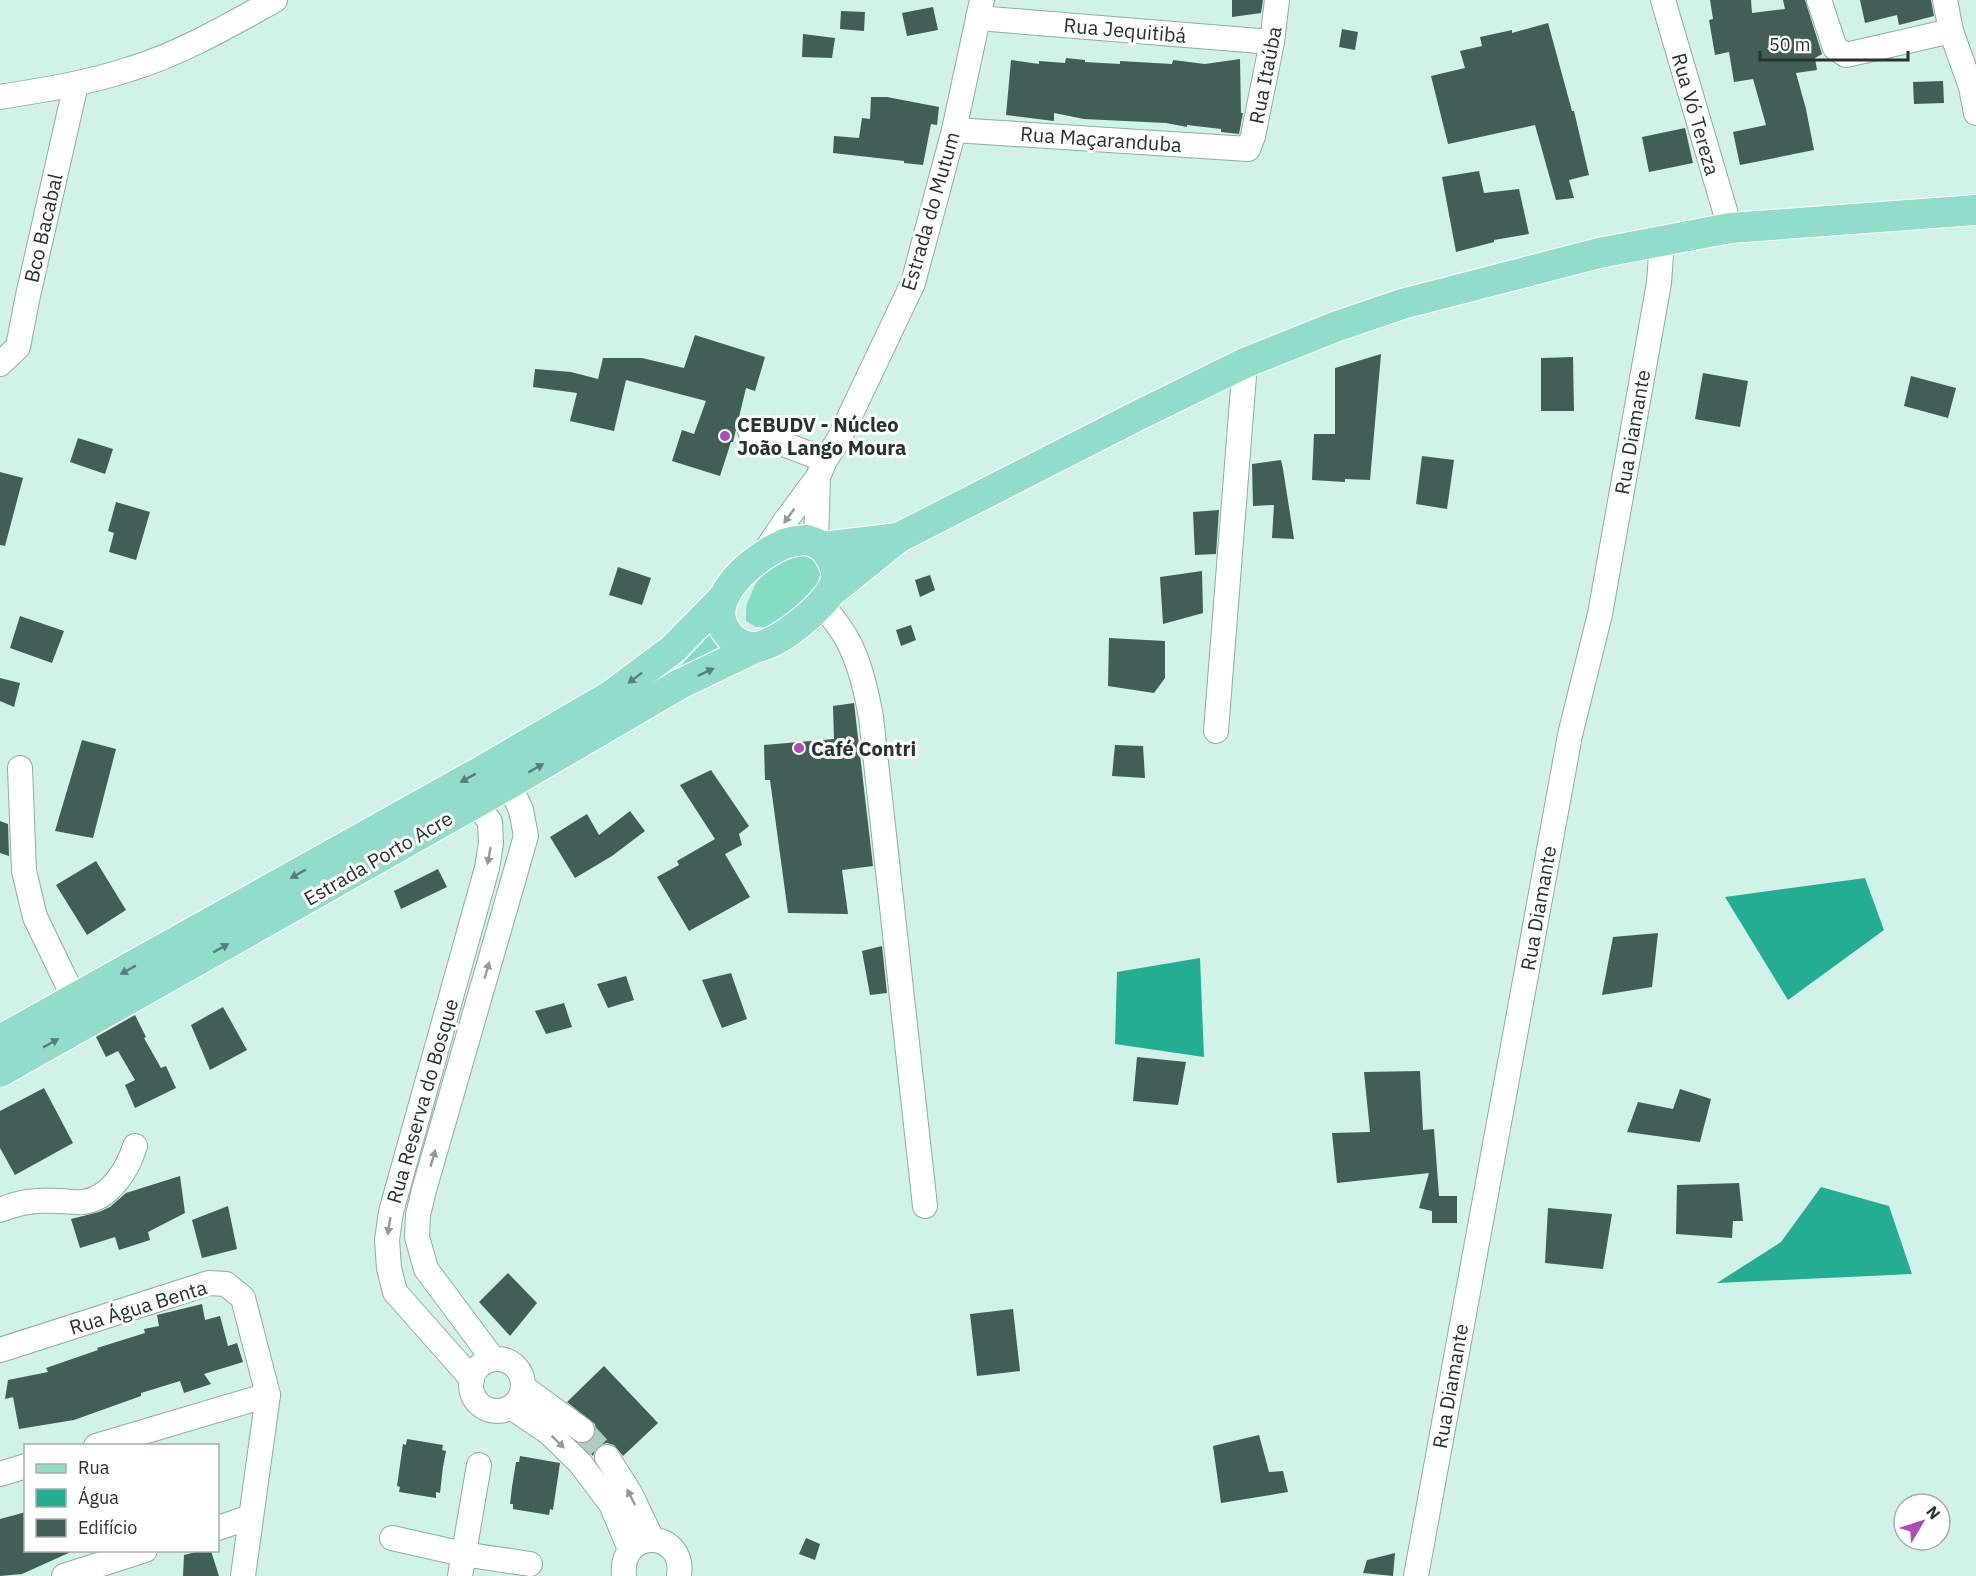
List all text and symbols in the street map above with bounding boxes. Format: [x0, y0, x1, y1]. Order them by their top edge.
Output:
street label: Rua Jequitibá [1063, 11, 1188, 49]
street label: Rua Itaúba [1242, 24, 1288, 126]
scale bar [1760, 24, 1908, 62]
text: 50 m [1769, 33, 1811, 56]
street label: Rua Vó Tereza [1666, 50, 1726, 179]
street label: Rua Maçaranduba [1019, 120, 1183, 158]
street label: Estrada do Mutum [894, 128, 966, 294]
street label: Bco Bacabal [17, 171, 69, 285]
street label: Rua Diamante [1608, 368, 1656, 496]
place label: CEBUDV - Núcleo João Lango Moura [737, 411, 907, 461]
marker: CEBUDV - Núcleo João Lango Moura [718, 429, 732, 443]
one-way arrow [783, 507, 795, 523]
one-way arrow [697, 667, 714, 676]
one-way arrow [627, 671, 642, 683]
place label: Café Contri [811, 735, 916, 762]
marker: Café Contri [792, 741, 806, 755]
one-way arrow [528, 763, 545, 773]
one-way arrow [459, 773, 476, 783]
street label: Estrada Porto Acre [299, 804, 457, 912]
street label: Rua Diamante [1514, 844, 1562, 972]
one-way arrow [484, 847, 493, 866]
one-way arrow [289, 869, 306, 879]
one-way arrow [213, 942, 229, 953]
one-way arrow [483, 961, 492, 979]
one-way arrow [120, 964, 136, 975]
street label: Rua Reserva do Bosque [380, 995, 464, 1207]
one-way arrow [43, 1038, 60, 1048]
one-way arrow [429, 1149, 438, 1167]
one-way arrow [384, 1217, 393, 1236]
street label: Rua Água Benta [66, 1273, 210, 1341]
street label: Rua Diamante [1426, 1322, 1474, 1450]
one-way arrow [550, 1435, 565, 1449]
legend [24, 1444, 219, 1552]
text: Rua [78, 1456, 110, 1479]
text: Água [78, 1486, 119, 1509]
one-way arrow [626, 1488, 636, 1505]
north arrow [1892, 1492, 1952, 1552]
text: N [1922, 1502, 1945, 1523]
text: Edifício [78, 1516, 137, 1539]

